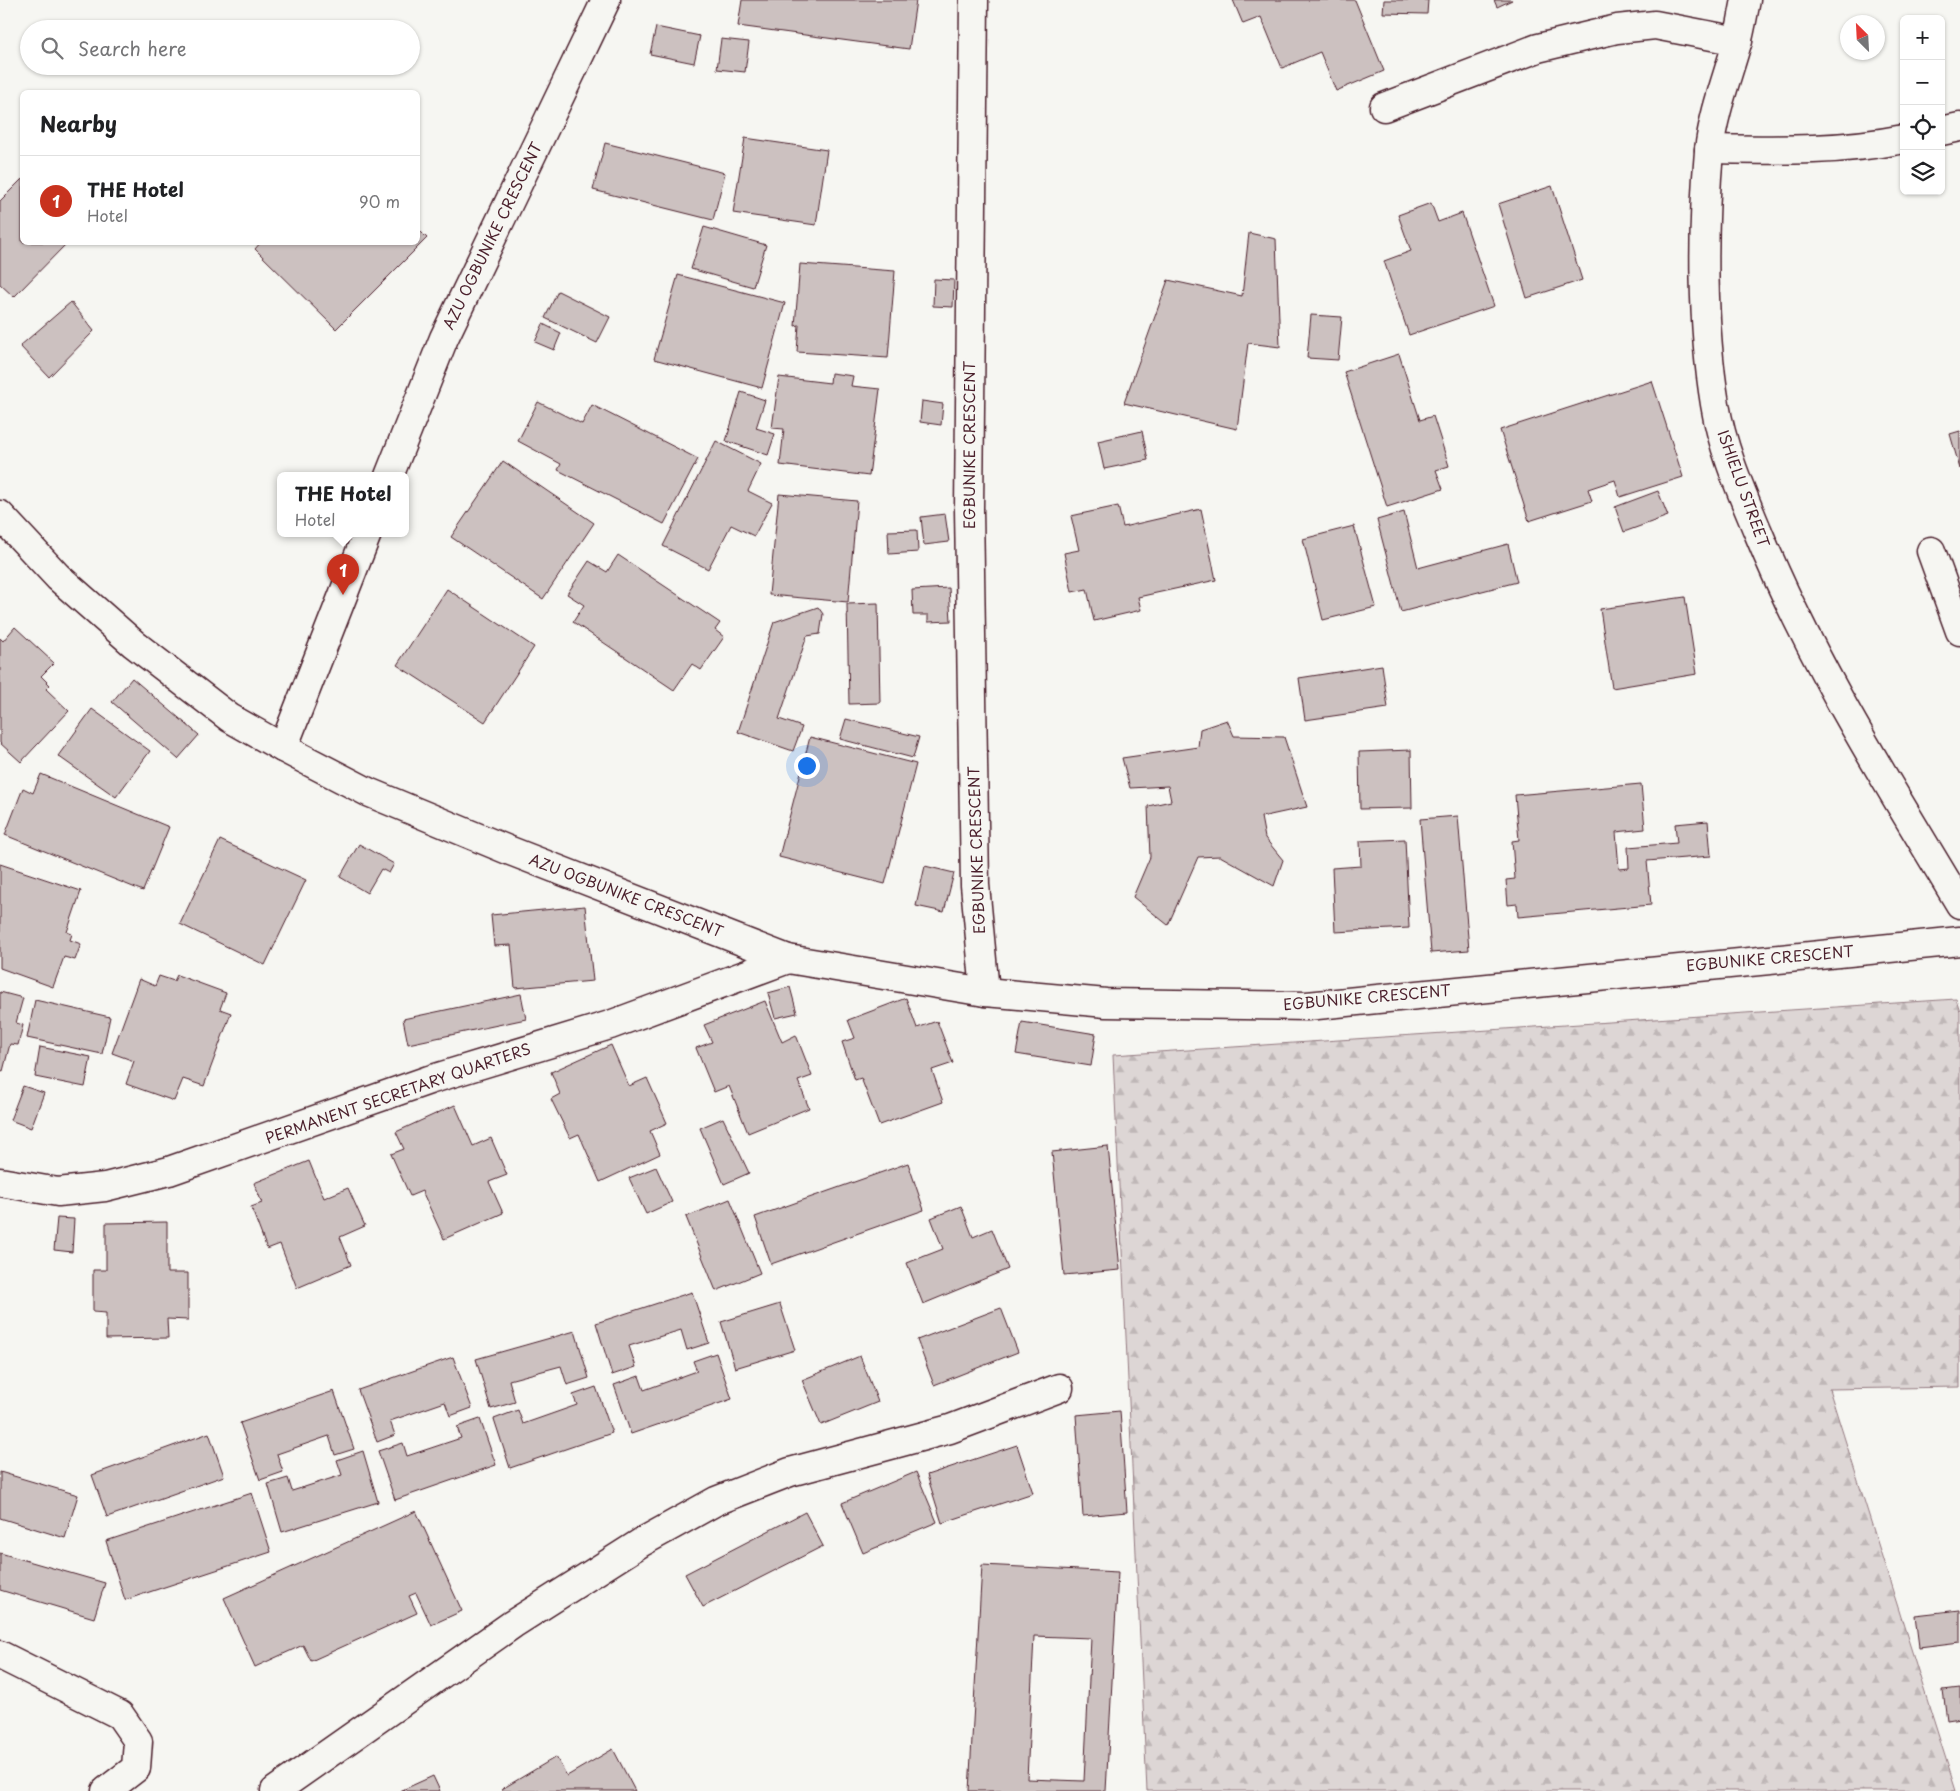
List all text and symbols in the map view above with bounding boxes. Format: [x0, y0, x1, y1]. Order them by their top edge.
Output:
north arrow [1840, 15, 1885, 60]
map controls [1900, 15, 1945, 195]
button: + [1900, 15, 1945, 60]
search box [20, 20, 420, 75]
icon: search [38, 34, 66, 62]
text: Search here [78, 34, 187, 62]
button: − [1900, 60, 1945, 105]
button: locate [1900, 105, 1945, 150]
text: Nearby [40, 107, 117, 139]
street label: AZU OGBUNIKE CRESCENT [436, 137, 547, 333]
button: layers [1900, 150, 1945, 195]
text: THE Hotel [87, 175, 184, 203]
text: 1 [52, 189, 60, 213]
text: 90 m [359, 189, 400, 213]
text: Hotel [87, 203, 128, 227]
street label: EGBUNIKE CRESCENT [957, 360, 980, 529]
street label: ISHIELU STREET [1713, 427, 1777, 551]
popup [277, 472, 409, 537]
text: THE Hotel [295, 479, 391, 507]
text: Hotel [295, 507, 335, 531]
pin: 1 [327, 554, 359, 595]
your location [794, 753, 820, 779]
street label: EGBUNIKE CRESCENT [961, 765, 990, 934]
street label: AZU OGBUNIKE CRESCENT [526, 847, 727, 942]
street label: EGBUNIKE CRESCENT [1685, 939, 1855, 976]
street label: EGBUNIKE CRESCENT [1282, 978, 1452, 1015]
street label: PERMANENT SECRETARY QUARTERS [262, 1036, 533, 1149]

